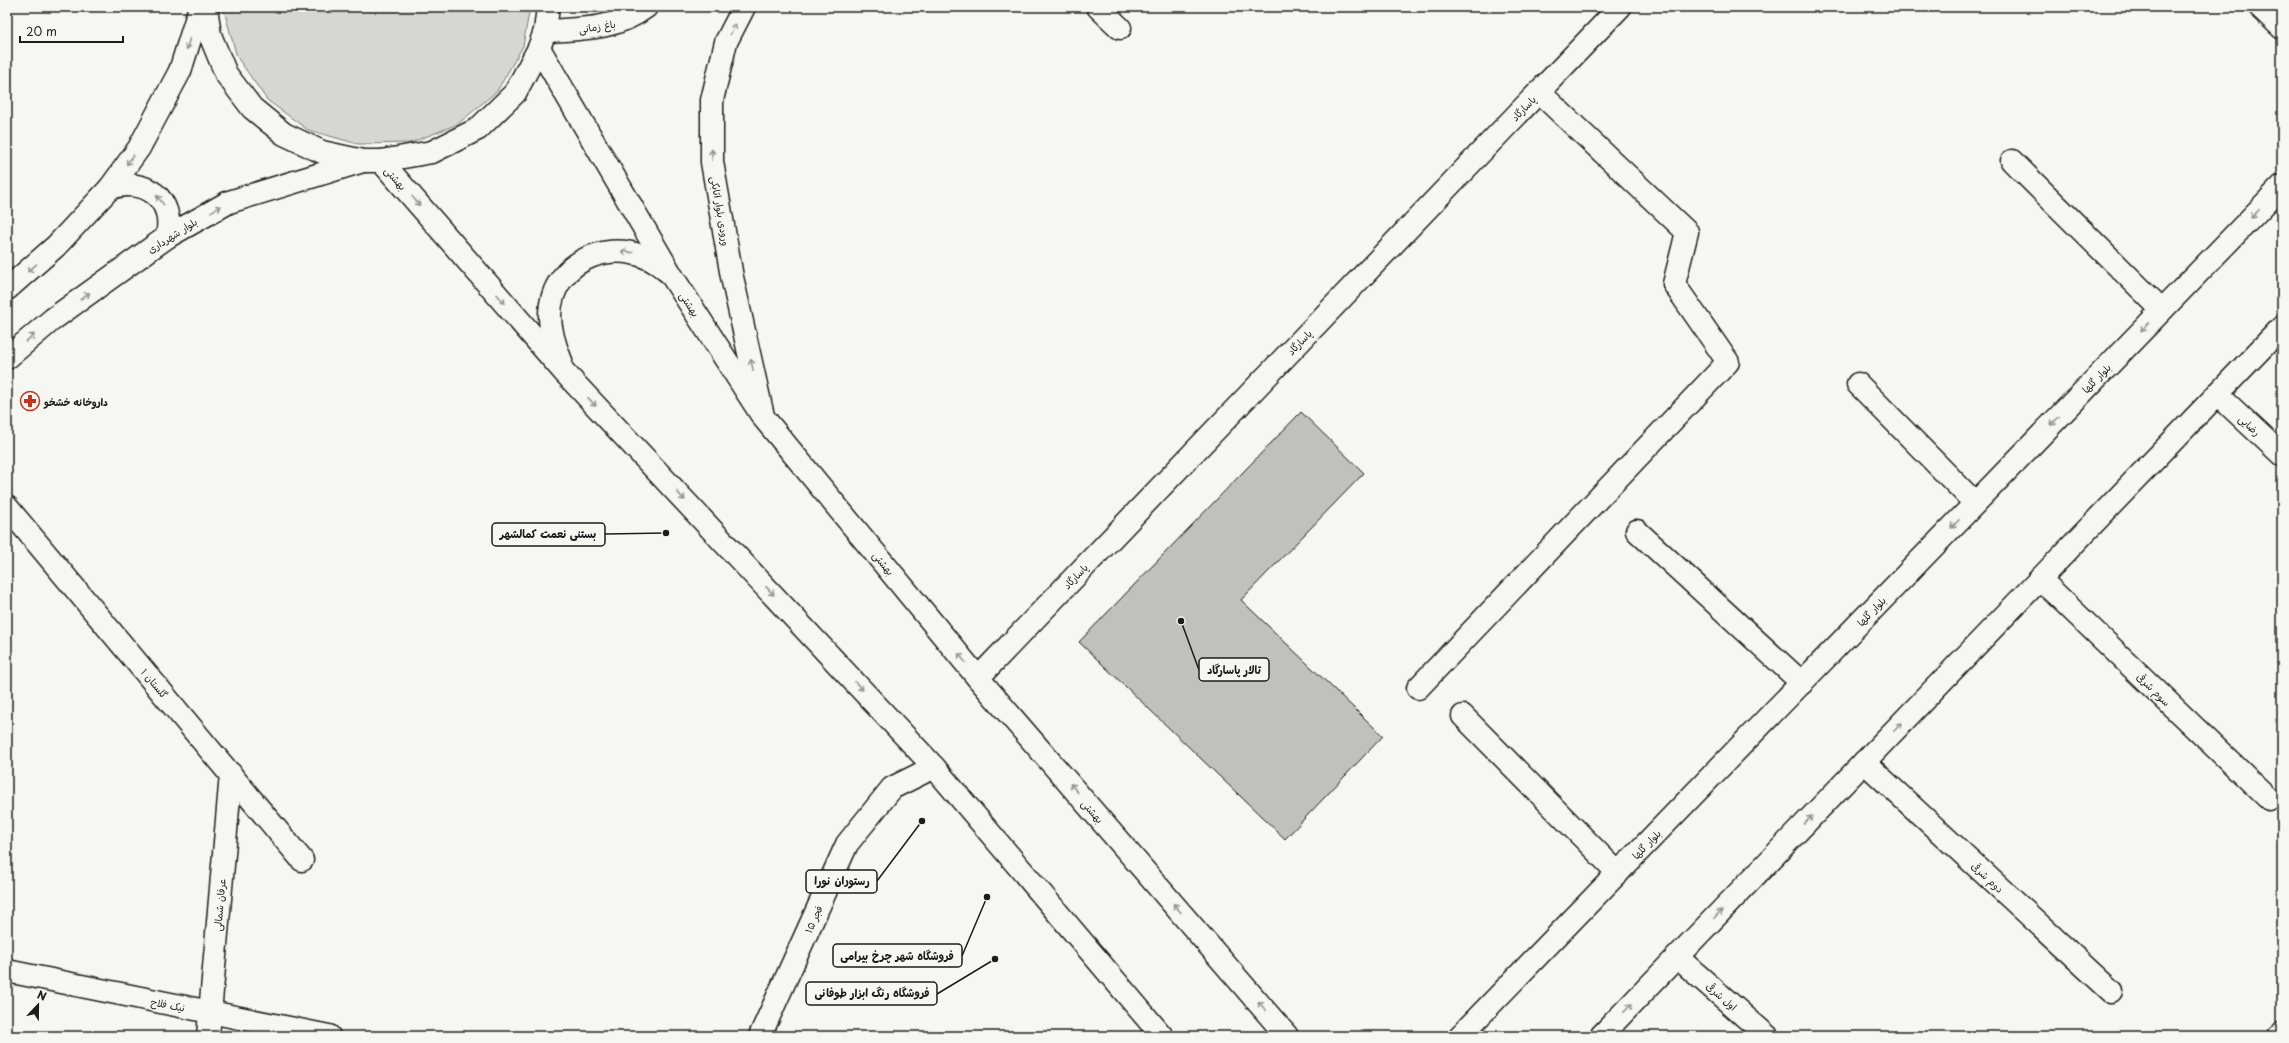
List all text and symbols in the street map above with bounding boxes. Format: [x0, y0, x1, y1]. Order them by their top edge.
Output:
street label: باغ زمانی [577, 16, 617, 37]
scale bar [20, 18, 123, 44]
text: 20 m [26, 22, 57, 40]
one-way arrow [730, 23, 737, 35]
one-way arrow [184, 38, 191, 51]
street label: پاسارگاد [1507, 92, 1539, 124]
one-way arrow [708, 149, 716, 162]
one-way arrow [126, 154, 134, 165]
street label: بهشتی [381, 163, 411, 194]
street label: ورودی بلوار اتابکی [707, 175, 735, 247]
one-way arrow [156, 195, 164, 206]
one-way arrow [411, 196, 421, 206]
one-way arrow [210, 205, 222, 212]
one-way arrow [2250, 209, 2260, 219]
street label: بلوار شهرداری [144, 214, 200, 256]
one-way arrow [621, 248, 634, 255]
one-way arrow [26, 263, 37, 272]
street label: بهشتی [676, 289, 704, 320]
one-way arrow [79, 292, 90, 300]
one-way arrow [497, 294, 506, 305]
one-way arrow [2140, 322, 2150, 332]
street label: پاسارگاد [1283, 326, 1315, 358]
one-way arrow [25, 334, 35, 343]
one-way arrow [747, 359, 755, 372]
street label: بلوار گلها [2078, 360, 2114, 396]
pharmacy icon: داروخانه خشخو [19, 390, 41, 412]
place label: داروخانه خشخو [43, 394, 108, 410]
one-way arrow [587, 396, 596, 406]
street label: رضایی [2235, 411, 2264, 440]
one-way arrow [2050, 416, 2060, 426]
one-way arrow [676, 491, 686, 501]
one-way arrow [1950, 519, 1960, 529]
callout: بستنی نعمت کمالشهر [492, 523, 605, 546]
text: بستنی نعمت کمالشهر [499, 525, 596, 542]
street label: بهشتی [869, 548, 898, 579]
street label: پاسارگاد [1059, 560, 1091, 592]
one-way arrow [765, 586, 774, 596]
street label: بلوار گلها [1853, 593, 1889, 629]
one-way arrow [957, 652, 966, 663]
callout: تالار پاسارگاد [1199, 658, 1269, 681]
text: تالار پاسارگاد [1207, 661, 1262, 678]
street label: گلستان ۱ [138, 665, 172, 701]
street label: سوم شرقی [2133, 669, 2174, 710]
one-way arrow [854, 681, 863, 691]
one-way arrow [1893, 722, 1903, 732]
one-way arrow [1069, 783, 1078, 794]
street label: بهشتی [1078, 796, 1108, 827]
one-way arrow [1803, 815, 1813, 825]
street label: بلوار گلها [1628, 826, 1664, 862]
street label: دوم شرقی [1967, 858, 2008, 897]
callout: رستوران نورا [806, 870, 877, 893]
text: رستوران نورا [814, 872, 870, 889]
street label: عرفان شمالی [209, 878, 230, 932]
street label: فجر ۱۵ [800, 903, 826, 935]
one-way arrow [1172, 903, 1181, 913]
one-way arrow [1713, 909, 1723, 919]
callout: فروشگاه شهر چرخ بیرامی [833, 944, 962, 967]
text: فروشگاه شهر چرخ بیرامی [840, 947, 954, 964]
street label: اول شرقی [1703, 978, 1741, 1014]
callout: فروشگاه رنگ ابزار طوفانی [806, 982, 937, 1005]
text: فروشگاه رنگ ابزار طوفانی [814, 984, 930, 1001]
north arrow [18, 985, 58, 1025]
text: N [35, 986, 49, 1005]
street label: نیک فلاح [149, 993, 186, 1016]
one-way arrow [1257, 1001, 1266, 1012]
one-way arrow [1623, 1003, 1633, 1013]

